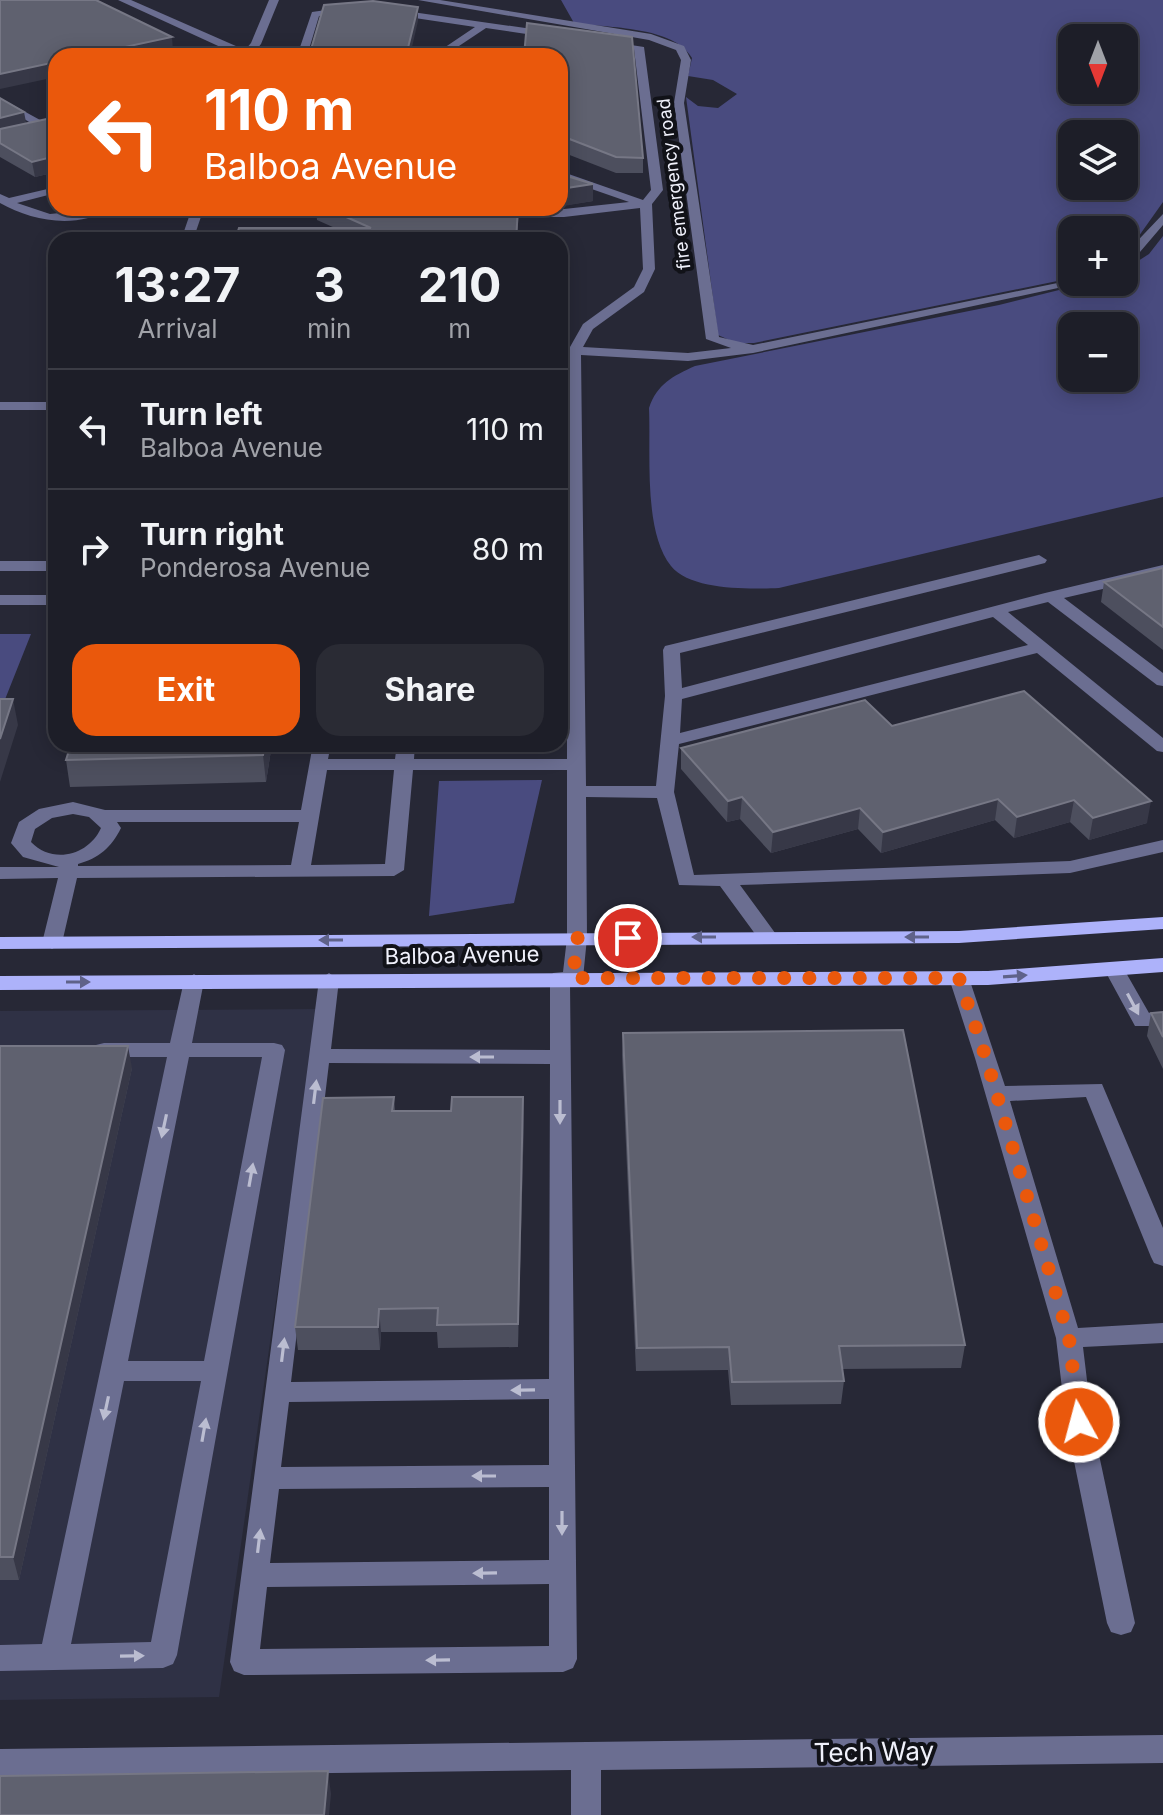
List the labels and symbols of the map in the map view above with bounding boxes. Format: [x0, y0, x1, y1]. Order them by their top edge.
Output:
north arrow [1058, 24, 1138, 104]
street label: fire emergency road [653, 97, 694, 271]
pin [594, 904, 662, 972]
one-way arrow [691, 931, 716, 943]
one-way arrow [904, 931, 929, 943]
one-way arrow [318, 934, 343, 946]
street label: Balboa Avenue [384, 941, 540, 969]
one-way arrow [1003, 969, 1028, 982]
one-way arrow [66, 976, 91, 988]
one-way arrow [1126, 993, 1140, 1015]
one-way arrow [469, 1050, 494, 1063]
one-way arrow [309, 1079, 322, 1104]
one-way arrow [554, 1100, 566, 1125]
one-way arrow [158, 1114, 170, 1139]
one-way arrow [245, 1162, 257, 1187]
one-way arrow [277, 1337, 290, 1362]
position arrow [1037, 1380, 1121, 1464]
one-way arrow [510, 1383, 535, 1396]
one-way arrow [99, 1396, 112, 1421]
one-way arrow [199, 1418, 211, 1443]
one-way arrow [471, 1470, 496, 1482]
one-way arrow [556, 1511, 568, 1536]
one-way arrow [253, 1528, 266, 1553]
one-way arrow [472, 1567, 497, 1579]
one-way arrow [120, 1650, 145, 1662]
one-way arrow [425, 1654, 450, 1666]
street label: Tech Way [813, 1735, 935, 1768]

